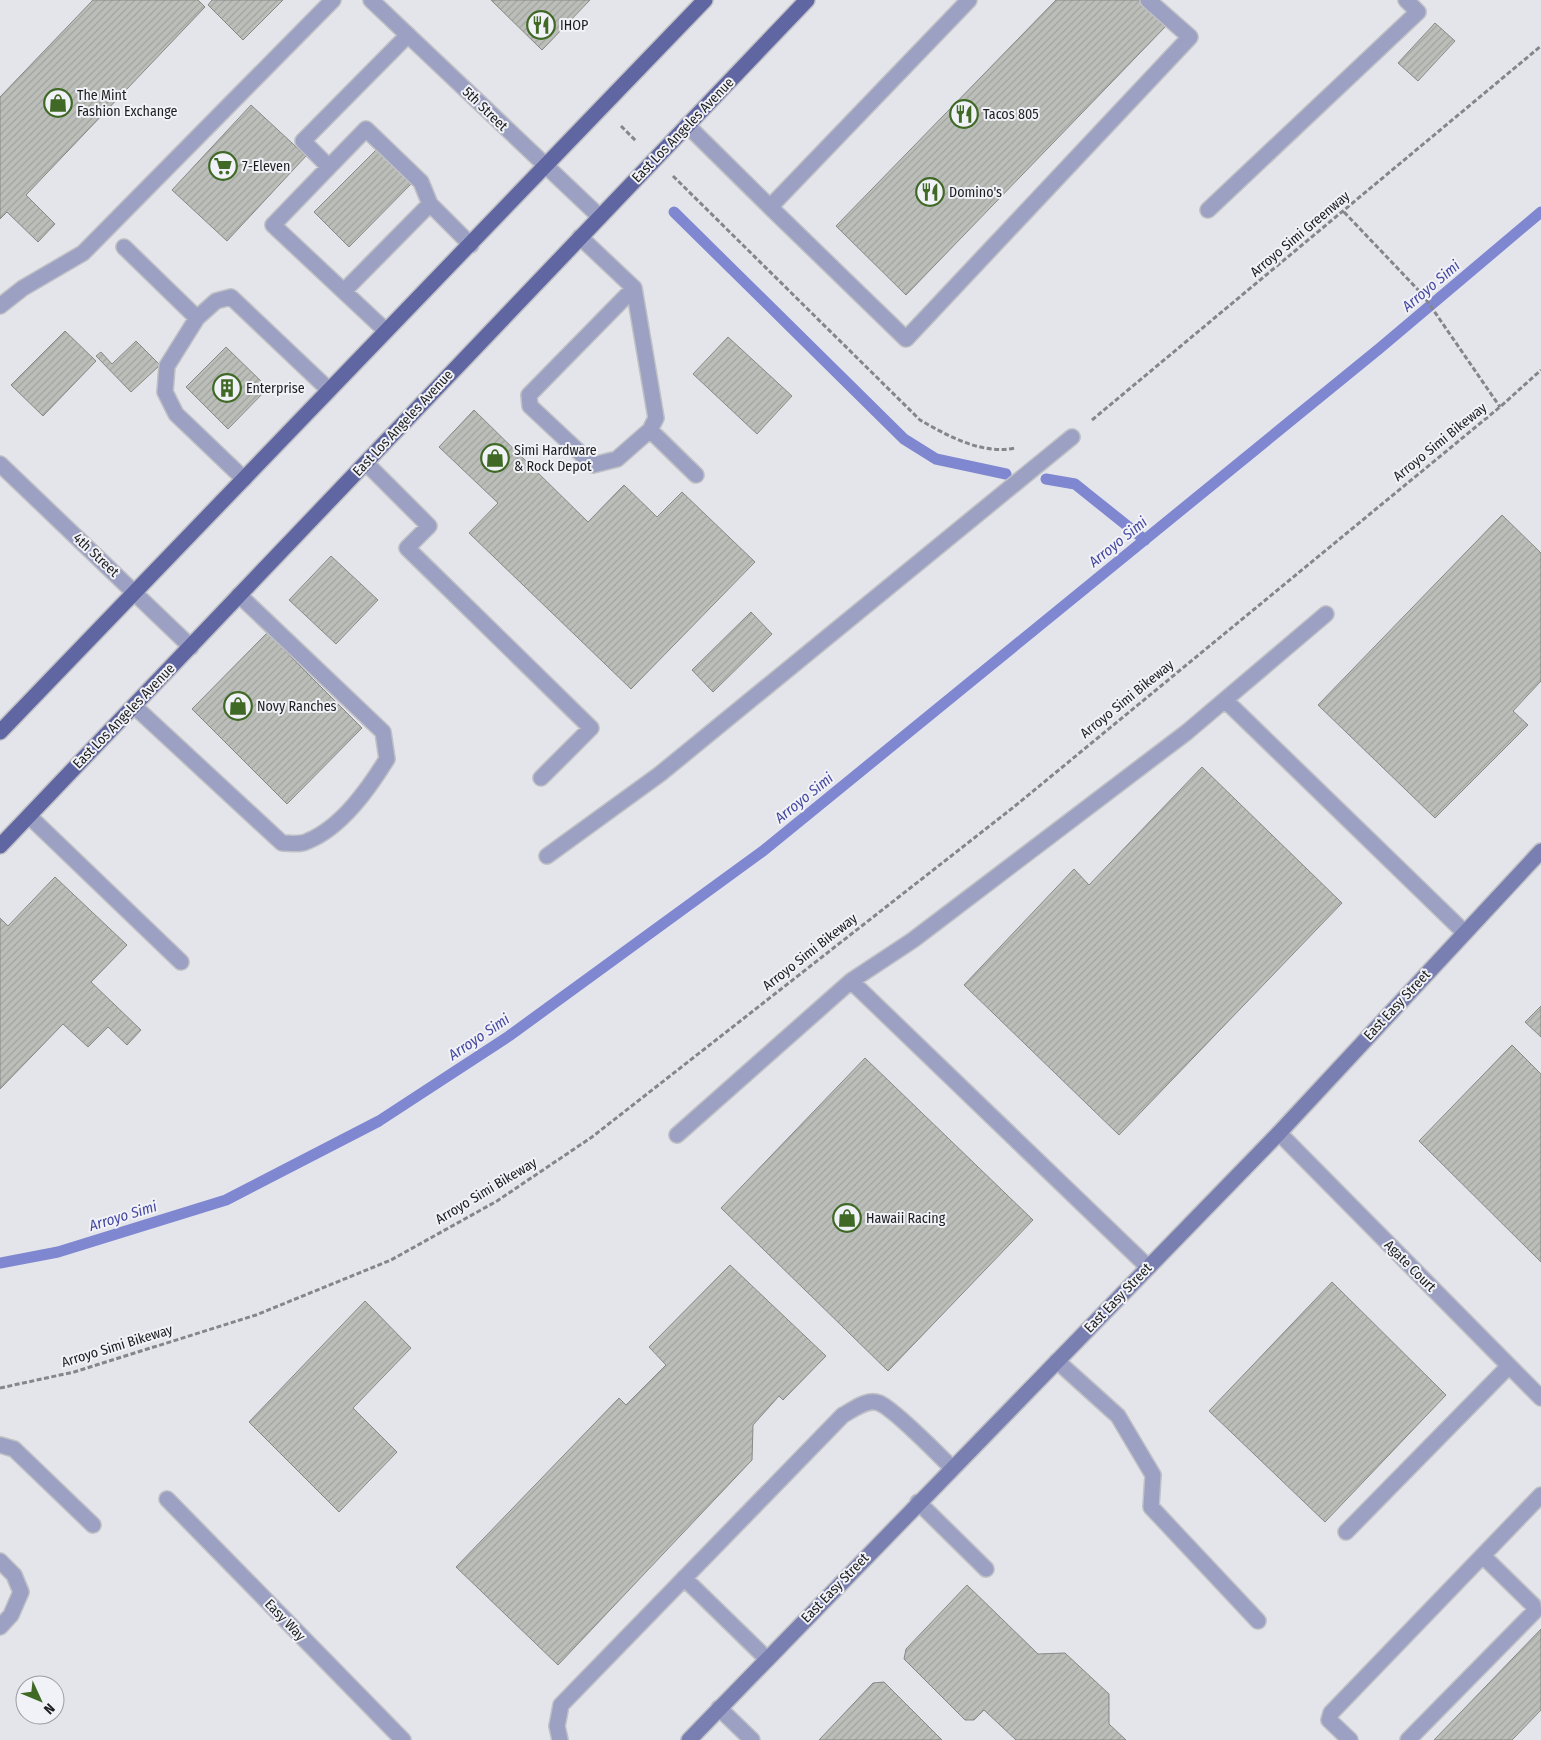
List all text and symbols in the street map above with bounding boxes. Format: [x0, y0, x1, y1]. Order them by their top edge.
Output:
restaurant icon: IHOP [526, 10, 556, 40]
place label: IHOP [560, 17, 588, 34]
street label: East Los Angeles Avenue [628, 74, 738, 186]
street label: 5th Street [459, 83, 511, 135]
place label: The Mint Fashion Exchange [77, 87, 178, 120]
shop icon: The Mint Fashion Exchange [43, 88, 73, 118]
restaurant icon: Tacos 805 [949, 99, 979, 129]
place label: Tacos 805 [983, 106, 1039, 123]
supermarket icon: 7-Eleven [208, 151, 238, 181]
place label: 7-Eleven [242, 158, 290, 175]
restaurant icon: Domino's [915, 177, 945, 207]
place label: Domino's [949, 184, 1002, 201]
street label: Arroyo Simi Greenway [1247, 187, 1354, 281]
water label: Arroyo Simi [1398, 257, 1464, 316]
street label: East Los Angeles Avenue [349, 366, 457, 480]
building icon: Enterprise [212, 373, 242, 403]
place label: Enterprise [246, 380, 305, 397]
street label: Arroyo Simi Bikeway [1390, 399, 1491, 485]
place label: Simi Hardware & Rock Depot [514, 442, 597, 475]
shop icon: Simi Hardware & Rock Depot [480, 443, 510, 473]
water label: Arroyo Simi [1084, 513, 1151, 572]
street label: 4th Street [70, 530, 123, 581]
street label: Arroyo Simi Bikeway [1077, 656, 1178, 742]
street label: East Los Angeles Avenue [69, 660, 179, 772]
shop icon: Novy Ranches [223, 691, 253, 721]
place label: Novy Ranches [257, 698, 337, 715]
water label: Arroyo Simi [770, 769, 837, 828]
street label: Arroyo Simi Bikeway [759, 909, 861, 994]
street label: East Easy Street [1360, 966, 1434, 1044]
water label: Arroyo Simi [444, 1010, 513, 1065]
street label: Arroyo Simi Bikeway [432, 1154, 540, 1228]
water label: Arroyo Simi [86, 1197, 159, 1235]
shop icon: Hawaii Racing [832, 1203, 862, 1233]
place label: Hawaii Racing [866, 1210, 946, 1227]
street label: Agate Court [1381, 1237, 1440, 1296]
street label: East Easy Street [1081, 1259, 1156, 1336]
street label: Arroyo Simi Bikeway [59, 1321, 175, 1371]
street label: East Easy Street [798, 1549, 873, 1626]
street label: Easy Way [261, 1596, 310, 1645]
north arrow [15, 1675, 65, 1725]
text: N [40, 1700, 58, 1718]

